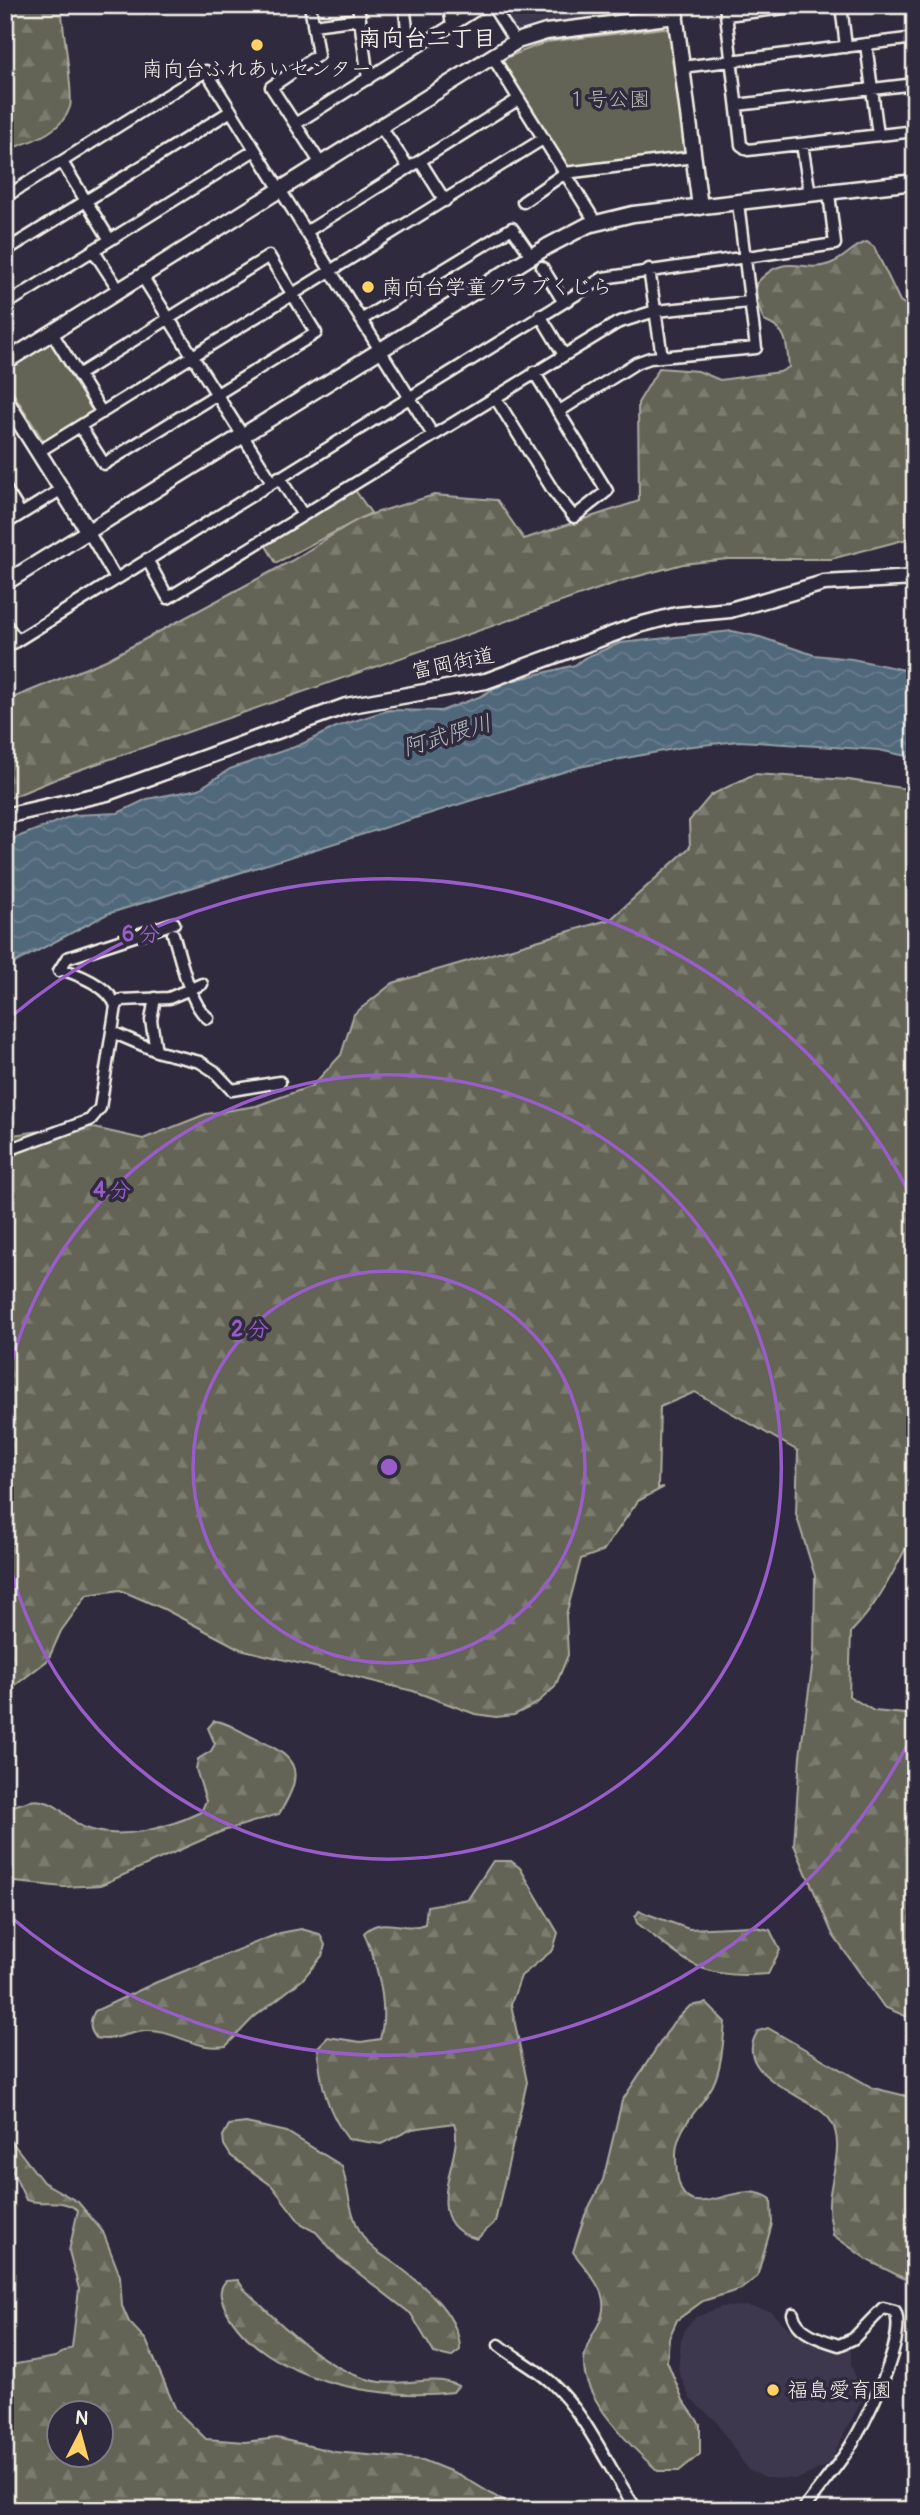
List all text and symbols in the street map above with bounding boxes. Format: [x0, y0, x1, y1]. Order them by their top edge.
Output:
district label: 南向台二丁目 [358, 24, 496, 53]
marker: 南向台ふれあいセンター [249, 37, 265, 53]
place label: 南向台ふれあいセンター [142, 56, 372, 83]
park label: １号公園 [566, 86, 650, 113]
place label: 南向台学童クラブくじら [382, 274, 613, 301]
marker: 南向台学童クラブくじら [360, 279, 376, 295]
street label: 富岡街道 [409, 642, 497, 685]
water label: 阿武隈川 [399, 708, 495, 763]
text: 6 分 [122, 921, 160, 948]
text: 4 分 [93, 1177, 131, 1204]
text: 2 分 [231, 1316, 269, 1343]
centre of rings [377, 1455, 401, 1479]
place label: 福島愛育園 [787, 2377, 892, 2404]
marker: 福島愛育園 [765, 2382, 781, 2398]
north arrow [46, 2400, 116, 2470]
text: N [74, 2405, 89, 2431]

